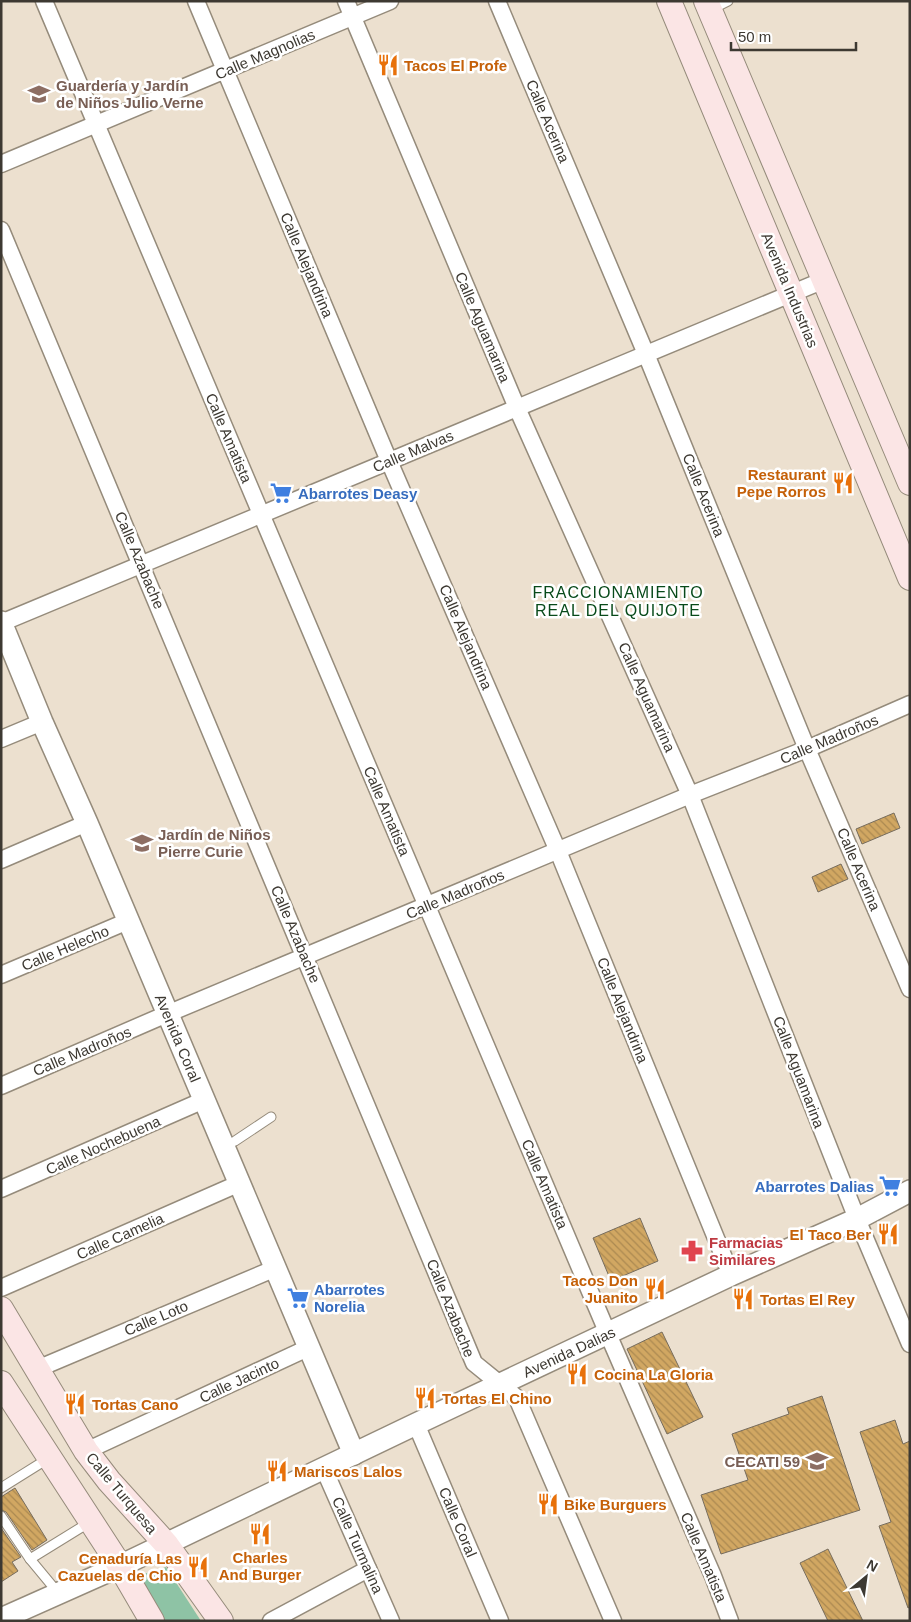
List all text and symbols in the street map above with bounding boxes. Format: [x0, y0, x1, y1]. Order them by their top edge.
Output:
scale bar [731, 20, 856, 52]
street label: Calle Magnolias [213, 25, 317, 83]
text: 50 m [738, 28, 771, 45]
restaurant icon: Tacos El Profe [375, 52, 401, 78]
place label: Tacos El Profe [404, 57, 507, 74]
place label: Guardería y Jardín de Niños Julio Verne [56, 77, 204, 111]
street label: Calle Acerina [523, 77, 573, 166]
school or university icon: Guardería y Jardín de Niños Julio Verne [26, 81, 52, 107]
street label: Calle Alejandrina [277, 210, 337, 321]
street label: Avenida Industrias [758, 230, 822, 350]
street label: Calle Aguamarina [452, 269, 514, 385]
street label: Calle Amatista [202, 391, 256, 486]
street label: Calle Malvas [370, 426, 456, 476]
street label: Calle Acerina [680, 451, 729, 540]
place label: Restaurant Pepe Rorros [737, 466, 826, 500]
restaurant icon: Restaurant Pepe Rorros [830, 470, 856, 496]
supermarket icon: Abarrotes Deasy [268, 480, 294, 506]
place label: Abarrotes Deasy [298, 485, 418, 502]
street label: Calle Azabache [112, 509, 168, 611]
street label: Calle Alejandrina [436, 582, 496, 693]
district label: FRACCIONAMIENTO REAL DEL QUIJOTE [532, 584, 704, 619]
street label: Calle Aguamarina [615, 639, 679, 755]
street label: Calle Madroños [777, 711, 881, 767]
street label: Calle Amatista [360, 764, 414, 859]
street label: Calle Acerina [834, 825, 884, 914]
place label: Jardín de Niños Pierre Curie [158, 826, 271, 860]
school or university icon: Jardín de Niños Pierre Curie [129, 830, 155, 856]
street label: Calle Madroños [403, 866, 507, 922]
street label: Calle Azabache [268, 883, 324, 985]
street label: Calle Helecho [19, 922, 111, 974]
street label: Calle Alejandrina [594, 955, 652, 1066]
street label: Avenida Coral [152, 991, 204, 1085]
street label: Calle Aguamarina [770, 1014, 828, 1131]
street label: Calle Madroños [30, 1023, 134, 1079]
street label: Calle Nochebuena [43, 1112, 163, 1178]
street label: Calle Amatista [518, 1137, 572, 1232]
supermarket icon: Abarrotes Dalias [877, 1173, 903, 1199]
place label: Abarrotes Dalias [755, 1178, 874, 1195]
street label: Calle Camelia [74, 1209, 167, 1263]
restaurant icon: El Taco Ber [875, 1221, 901, 1247]
place label: El Taco Ber [790, 1226, 871, 1243]
place label: Farmacias Similares [709, 1234, 783, 1268]
pharmacy icon: Farmacias Similares [679, 1238, 705, 1264]
street label: Calle Azabache [424, 1256, 478, 1360]
place label: Tacos Don Juanito [562, 1272, 638, 1306]
restaurant icon: Tacos Don Juanito [642, 1276, 668, 1302]
place label: Abarrotes Norelia [314, 1281, 385, 1315]
supermarket icon: Abarrotes Norelia [285, 1285, 311, 1311]
restaurant icon: Tortas El Rey [730, 1286, 756, 1312]
place label: Tortas El Rey [760, 1291, 855, 1308]
street label: Calle Loto [122, 1297, 190, 1339]
street label: Avenida Dalias [520, 1323, 618, 1381]
street label: Calle Jacinto [196, 1354, 282, 1406]
restaurant icon: Cocina La Gloria [564, 1361, 590, 1387]
place label: Cocina La Gloria [594, 1366, 714, 1383]
restaurant icon: Tortas El Chino [412, 1385, 438, 1411]
place label: Tortas El Chino [442, 1390, 552, 1407]
restaurant icon: Tortas Cano [62, 1391, 88, 1417]
place label: Tortas Cano [92, 1396, 178, 1413]
school or university icon: CECATI 59 [804, 1448, 830, 1474]
street label: Calle Turquesa [83, 1449, 161, 1538]
place label: CECATI 59 [724, 1453, 800, 1470]
restaurant icon: Mariscos Lalos [264, 1458, 290, 1484]
place label: Mariscos Lalos [294, 1463, 402, 1480]
street label: Calle Coral [436, 1485, 480, 1559]
restaurant icon: Bike Burguers [535, 1491, 561, 1517]
street label: Calle Turmalina [329, 1494, 387, 1597]
place label: Bike Burguers [564, 1496, 667, 1513]
street label: Calle Amatista [677, 1510, 731, 1605]
restaurant icon: Charles And Burger [247, 1521, 273, 1547]
place label: Charles And Burger [219, 1549, 301, 1583]
place label: Cenaduría Las Cazuelas de Chio [58, 1550, 182, 1584]
north arrow [841, 1552, 891, 1602]
restaurant icon: Cenaduría Las Cazuelas de Chio [185, 1554, 211, 1580]
text: N [864, 1556, 881, 1575]

